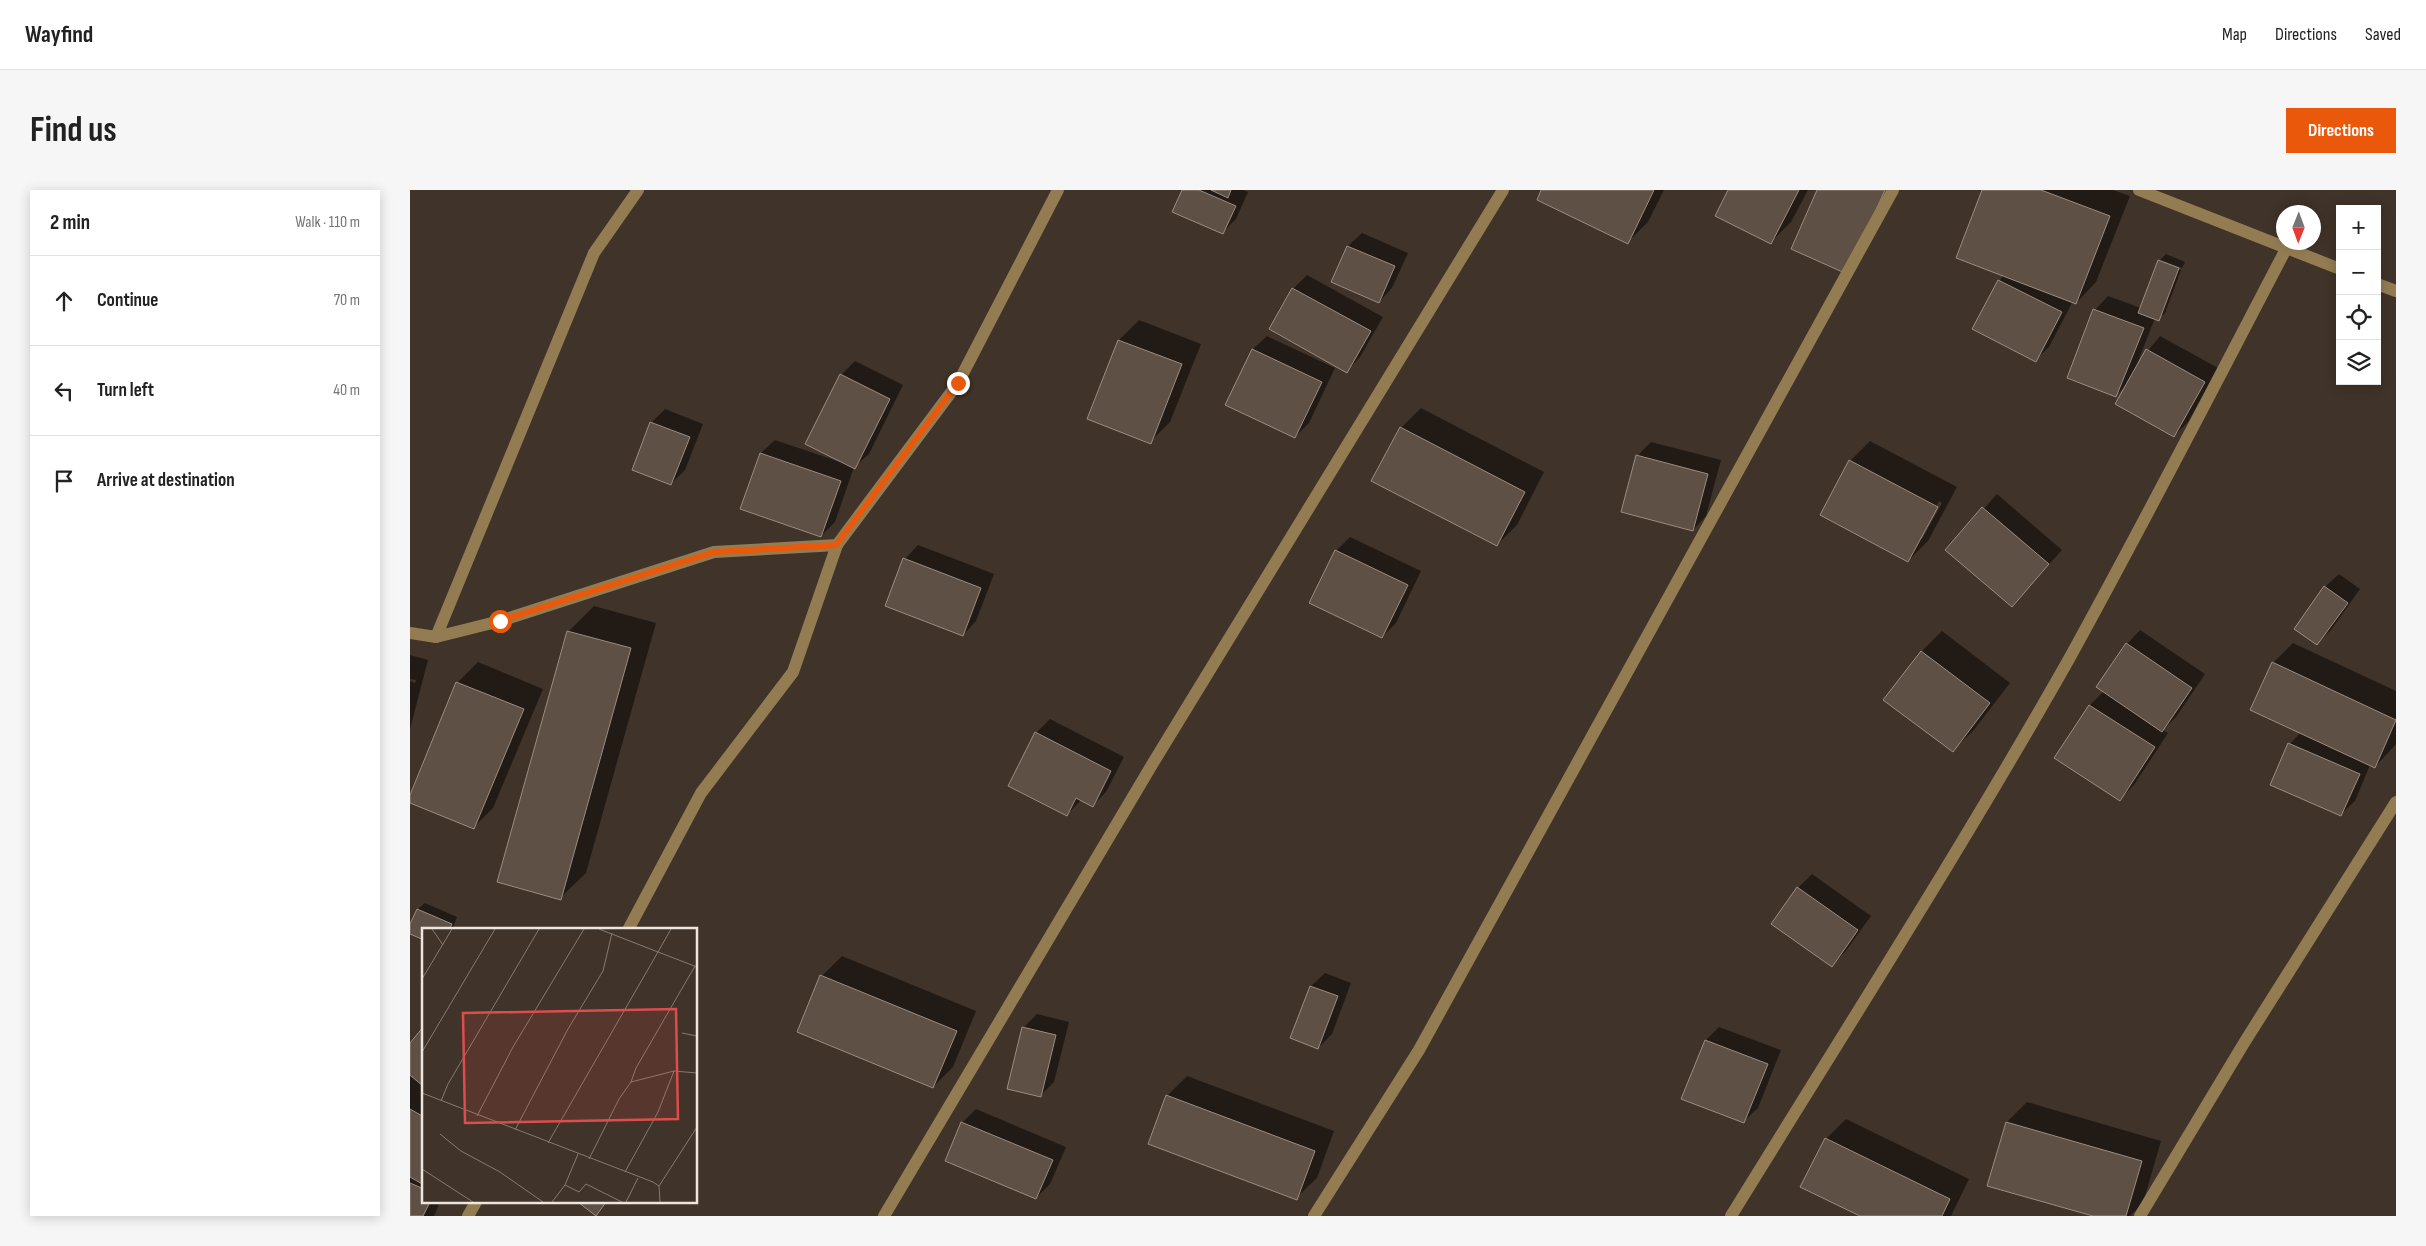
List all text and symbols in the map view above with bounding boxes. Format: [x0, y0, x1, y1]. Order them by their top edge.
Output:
text: Wayfind [25, 20, 93, 49]
text: Map [2222, 24, 2247, 45]
text: Directions [2275, 24, 2337, 45]
text: Saved [2365, 24, 2401, 45]
button: Directions [2286, 108, 2396, 153]
text: Find us [30, 109, 117, 152]
north arrow [2276, 205, 2321, 250]
map controls [2336, 205, 2381, 385]
button: + [2336, 205, 2381, 250]
text: 2 min [50, 210, 90, 235]
text: Walk · 110 m [295, 213, 360, 232]
button: − [2336, 250, 2381, 295]
icon: ahead [50, 287, 78, 315]
text: Continue [97, 289, 158, 312]
text: 70 m [334, 291, 360, 310]
button: locate [2336, 295, 2381, 340]
button: layers [2336, 340, 2381, 385]
route end [947, 372, 970, 395]
icon: left [50, 377, 78, 405]
text: Turn left [97, 379, 154, 402]
text: 40 m [333, 381, 360, 400]
icon: arrive [50, 467, 78, 495]
text: Arrive at destination [97, 469, 235, 492]
route start [489, 610, 512, 633]
inset map [422, 928, 698, 1204]

